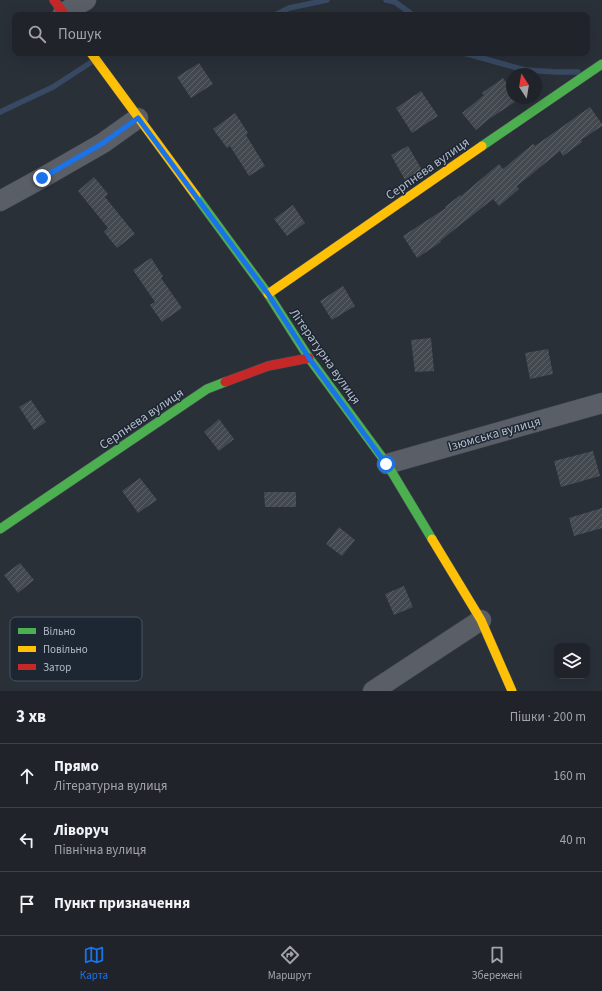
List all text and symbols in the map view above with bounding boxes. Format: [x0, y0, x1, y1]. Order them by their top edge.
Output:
search box [12, 12, 590, 56]
icon: search [26, 23, 48, 45]
text: Пошук [58, 24, 101, 45]
north arrow [506, 68, 542, 104]
street label: Серпнева вулиця [382, 133, 473, 204]
route end [33, 169, 51, 187]
street label: Літературна вулиця [285, 305, 365, 408]
street label: Серпнева вулиця [96, 384, 187, 454]
street label: Ізюмська вулиця [446, 412, 543, 456]
route start [377, 455, 395, 473]
legend [10, 617, 142, 681]
text: Вільно [43, 624, 76, 639]
text: Повільно [43, 642, 88, 657]
map controls [554, 643, 590, 679]
button: layers [554, 643, 590, 679]
text: Затор [43, 660, 71, 675]
text: 3 хв [16, 705, 46, 729]
text: Пішки · 200 m [510, 708, 586, 726]
text: Прямо [54, 756, 99, 777]
icon: ahead [16, 765, 38, 787]
text: 160 m [553, 767, 586, 785]
text: Літературна вулиця [54, 777, 168, 795]
text: Ліворуч [54, 820, 109, 841]
icon: left [16, 829, 38, 851]
text: 40 m [560, 831, 586, 849]
text: Північна вулиця [54, 841, 147, 859]
icon: arrive [16, 893, 38, 915]
text: Пункт призначення [54, 893, 190, 914]
tab: Карта [80, 944, 108, 983]
tab: Маршрут [268, 944, 312, 983]
tab: Збережені [471, 944, 522, 983]

